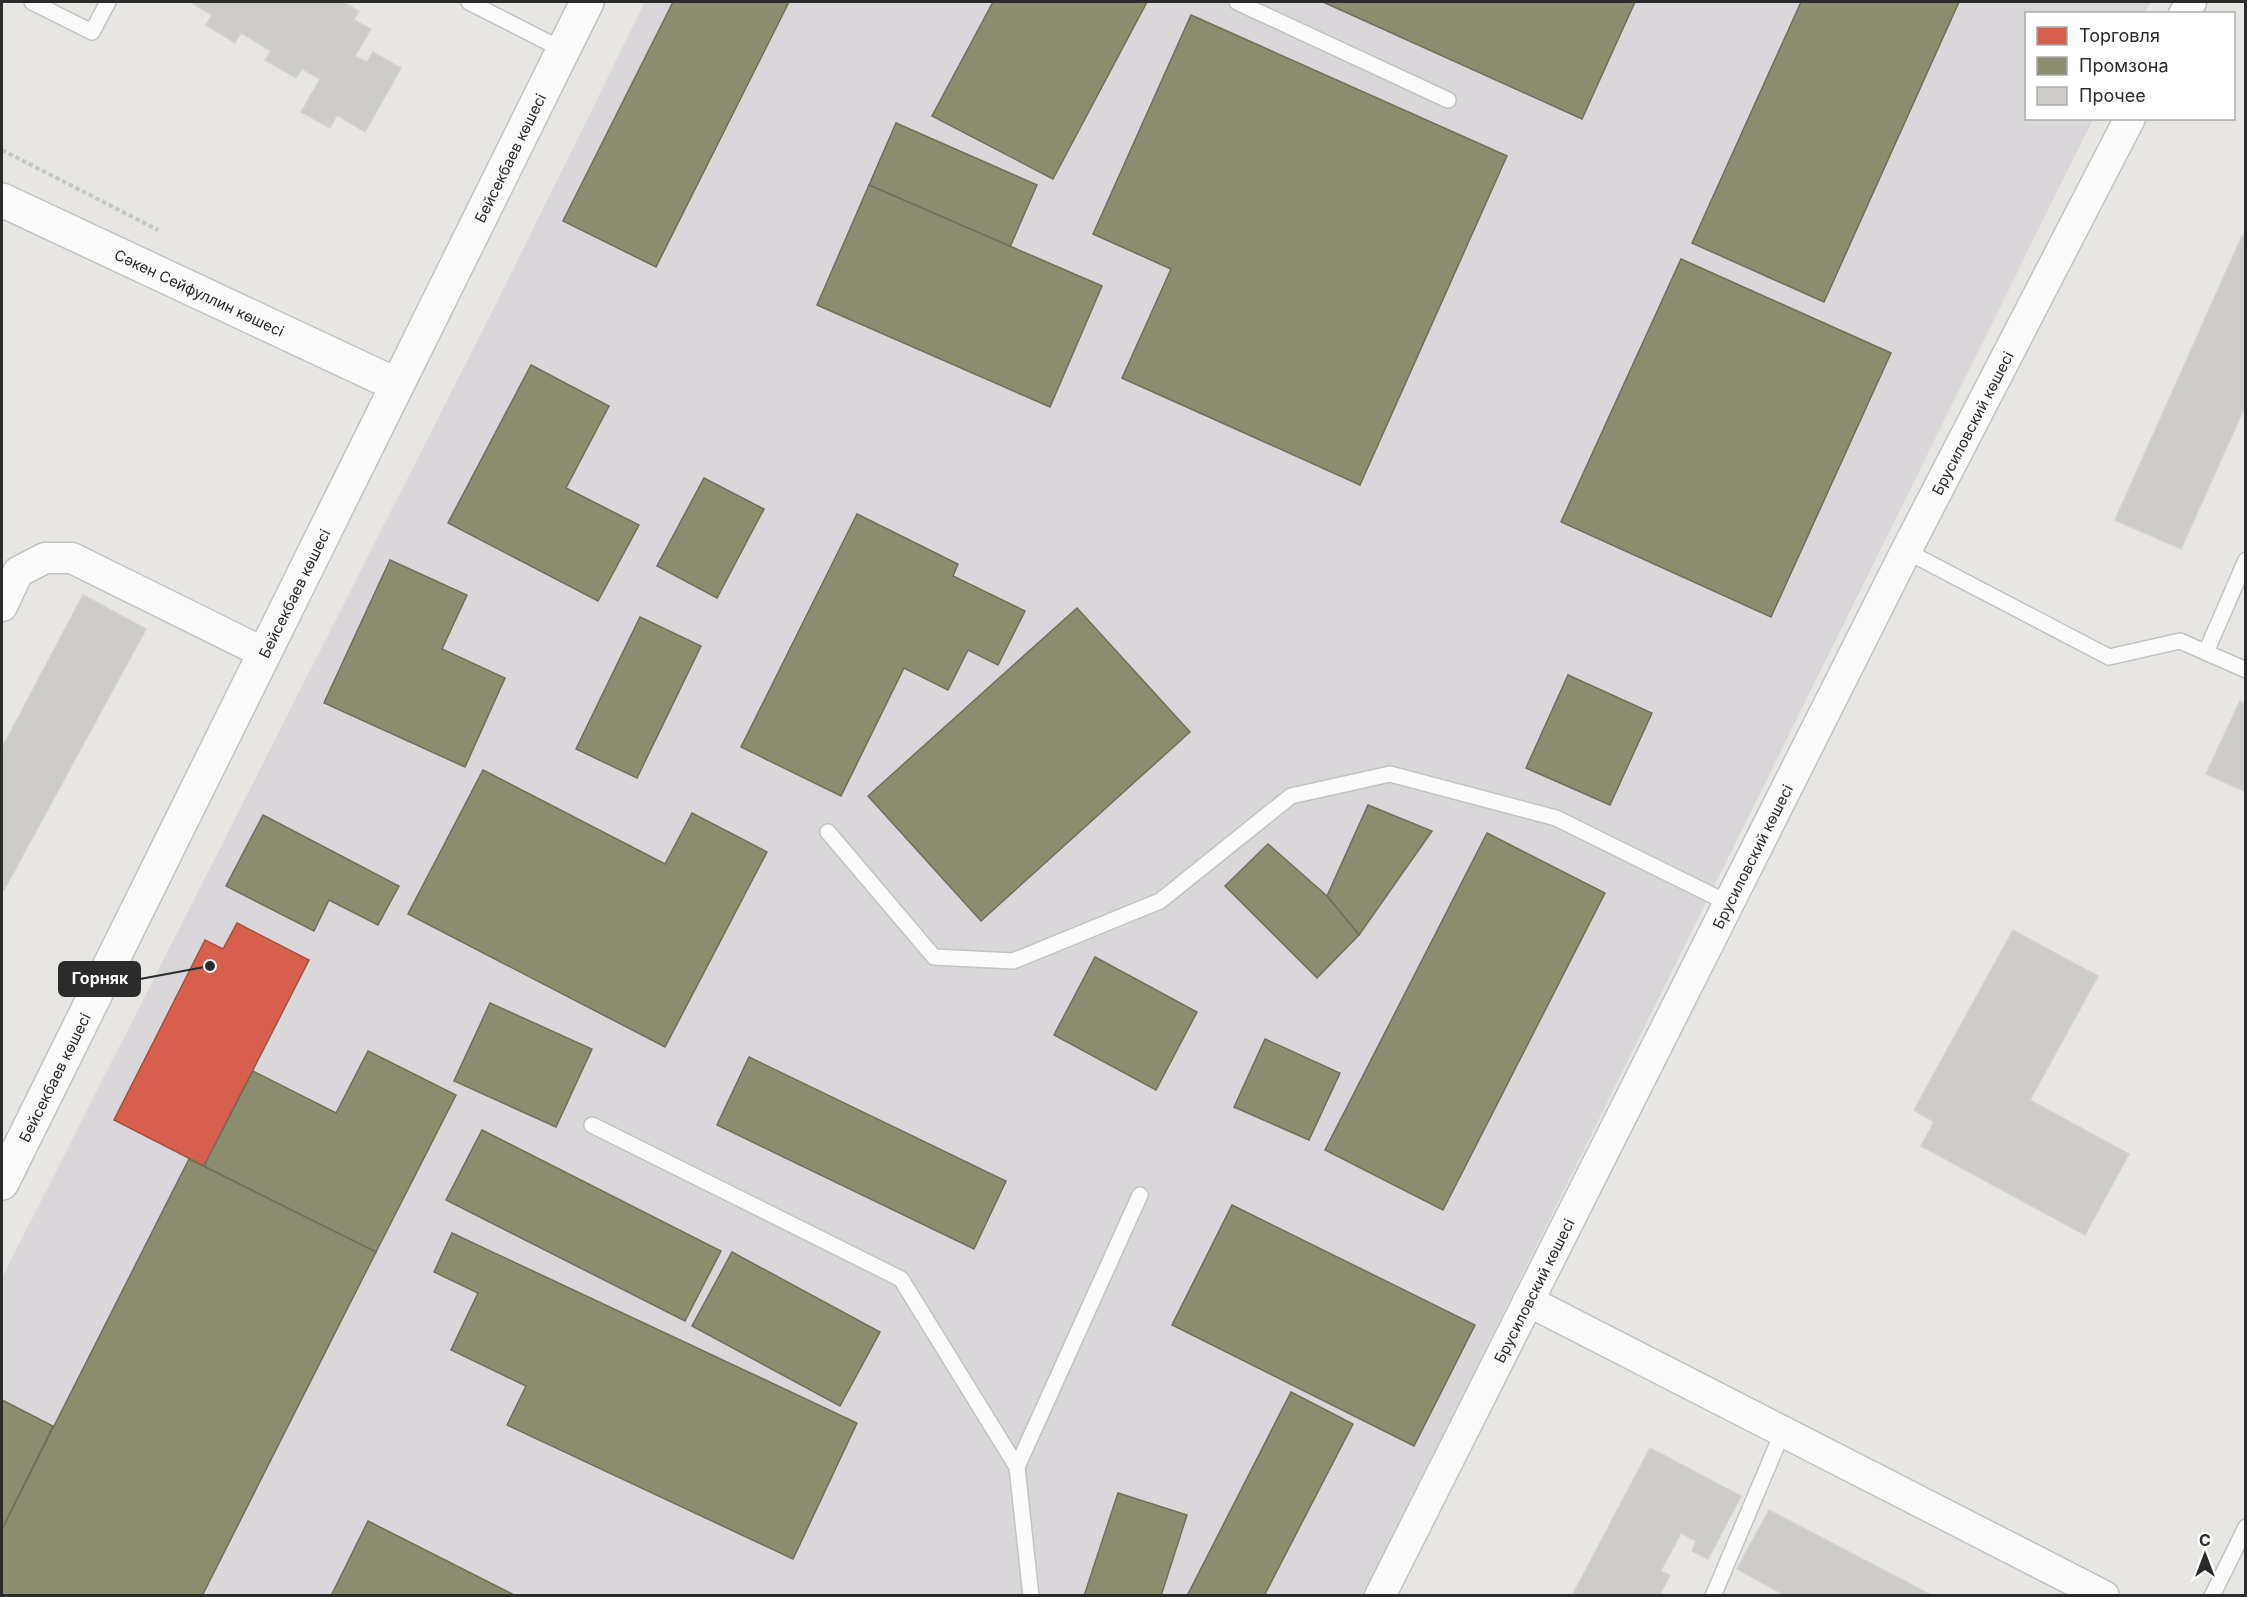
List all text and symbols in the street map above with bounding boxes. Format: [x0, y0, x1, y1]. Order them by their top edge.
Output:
legend [2025, 12, 2235, 120]
text: Торговля [2079, 25, 2160, 46]
text: Промзона [2079, 55, 2169, 76]
text: Прочее [2079, 85, 2146, 106]
street label: Бейсекбаев көшесі [470, 90, 550, 226]
street label: Сәкен Сейфуллин көшесі [112, 245, 287, 340]
street label: Брусиловский көшесі [1927, 348, 2017, 498]
street label: Бейсекбаев көшесі [254, 526, 334, 661]
street label: Брусиловский көшесі [1708, 781, 1797, 932]
callout: Горняк [59, 962, 140, 996]
text: Горняк [72, 968, 129, 988]
street label: Бейсекбаев көшесі [14, 1010, 94, 1145]
street label: Брусиловский көшесі [1490, 1215, 1578, 1366]
north arrow [2175, 1525, 2235, 1585]
text: С [2199, 1530, 2211, 1550]

